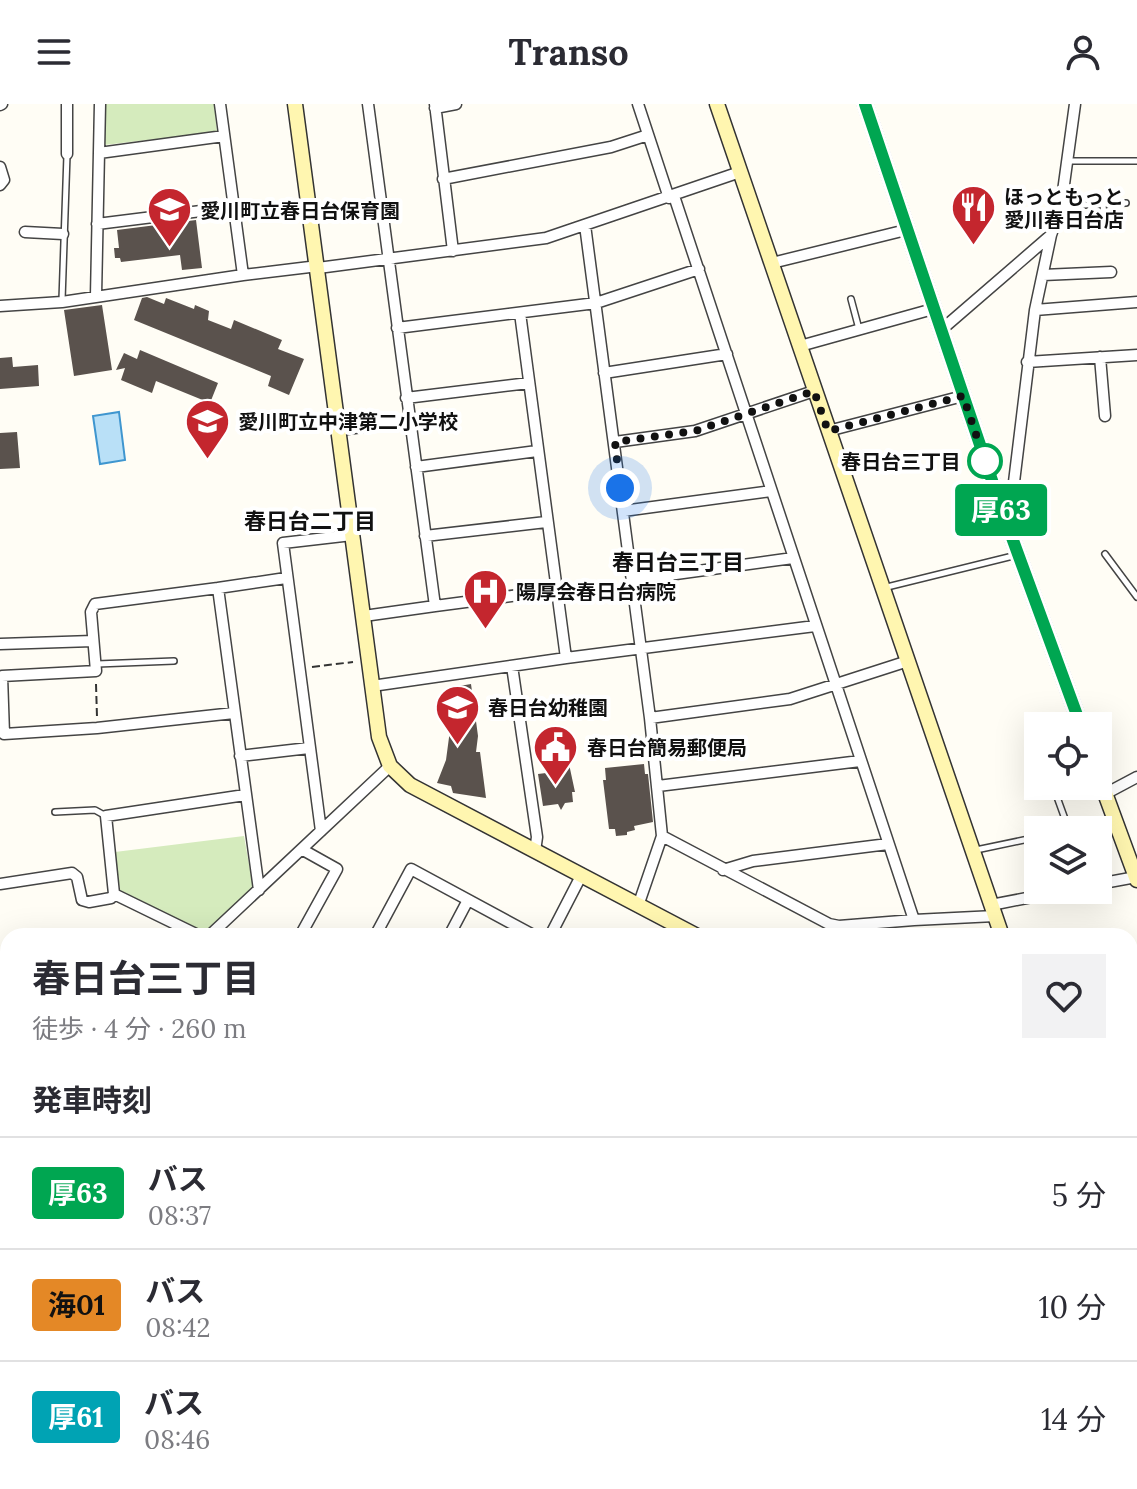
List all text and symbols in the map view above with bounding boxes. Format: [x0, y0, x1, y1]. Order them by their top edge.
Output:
text: Transo [508, 29, 629, 75]
icon: menu [32, 30, 76, 74]
icon: person [1061, 30, 1105, 74]
restaurant icon: ほっともっと 愛川春日台店 [949, 184, 997, 247]
place label: ほっともっと 愛川春日台店 [1004, 184, 1124, 232]
school or university icon: 愛川町立春日台保育園 [145, 186, 193, 249]
place label: 愛川町立春日台保育園 [200, 198, 400, 223]
school or university icon: 愛川町立中津第二小学校 [183, 397, 231, 460]
place label: 愛川町立中津第二小学校 [238, 409, 458, 434]
marker: 春日台三丁目 [968, 444, 1002, 478]
place label: 春日台三丁目 [841, 449, 961, 474]
your location [600, 468, 640, 508]
line badge: 厚63 [955, 484, 1047, 536]
text: 厚63 [971, 492, 1031, 528]
district label: 春日台二丁目 [244, 507, 376, 535]
district label: 春日台三丁目 [612, 548, 744, 576]
hospital icon: 陽厚会春日台病院 [461, 567, 509, 630]
place label: 陽厚会春日台病院 [516, 579, 676, 604]
school or university icon: 春日台幼稚園 [433, 683, 481, 746]
place label: 春日台幼稚園 [488, 695, 608, 720]
map controls [1024, 712, 1112, 904]
button: locate [1024, 712, 1112, 800]
public building icon: 春日台簡易郵便局 [532, 723, 580, 786]
place label: 春日台簡易郵便局 [587, 735, 747, 760]
button: layers [1024, 816, 1112, 904]
text: 春日台三丁目 [32, 954, 260, 1002]
button: heart [1022, 954, 1106, 1038]
text: 徒歩 · 4 分 · 260 m [32, 1012, 247, 1045]
text: 発車時刻 [32, 1081, 152, 1119]
text: バス [148, 1160, 208, 1198]
text: 厚63 [48, 1175, 108, 1211]
text: 5 分 [1052, 1176, 1106, 1214]
text: 08:37 [148, 1199, 211, 1232]
text: バス [145, 1272, 205, 1310]
text: 海01 [48, 1287, 105, 1323]
text: 10 分 [1039, 1288, 1106, 1326]
text: 08:42 [145, 1311, 211, 1344]
text: バス [144, 1384, 204, 1422]
text: 厚61 [48, 1399, 104, 1435]
text: 14 分 [1041, 1400, 1106, 1438]
text: 08:46 [144, 1423, 210, 1456]

